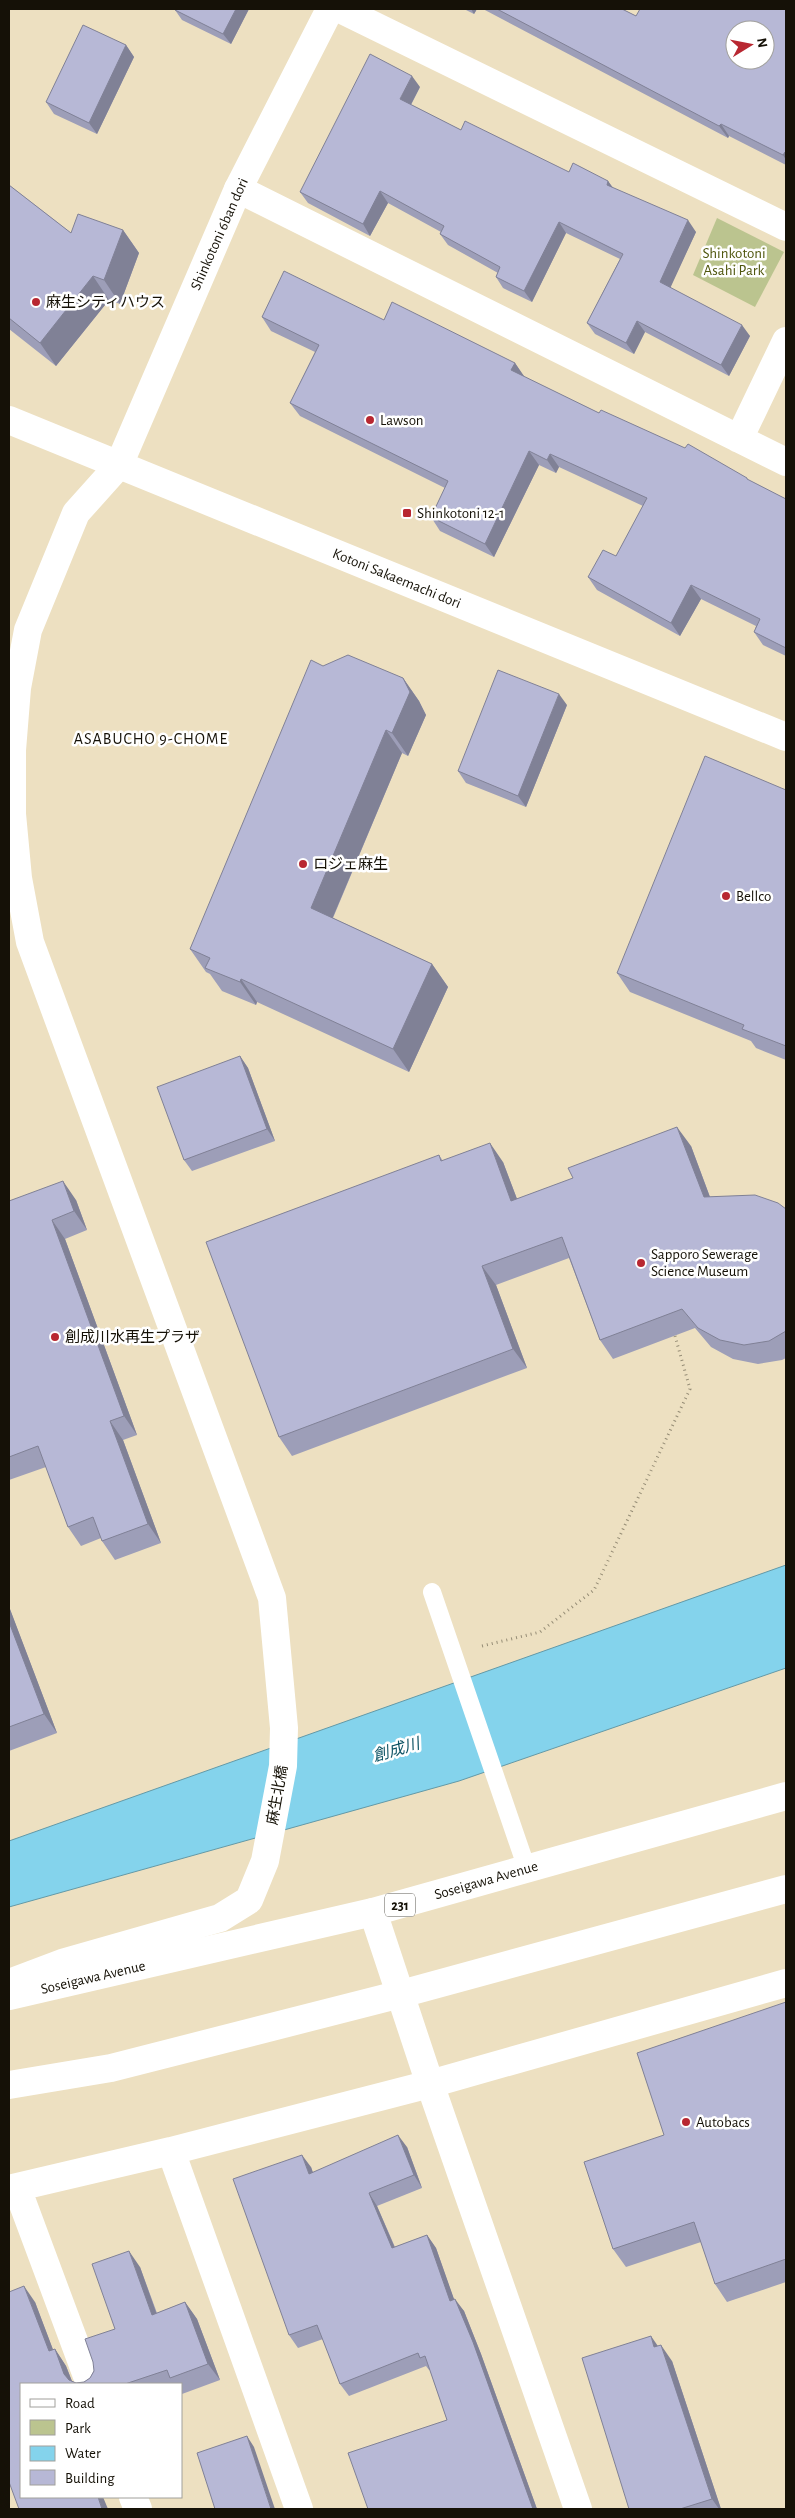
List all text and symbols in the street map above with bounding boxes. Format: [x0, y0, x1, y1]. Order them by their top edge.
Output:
north arrow [725, 20, 775, 70]
text: N [754, 37, 770, 49]
street label: Shinkotoni 6ban dori [188, 176, 251, 292]
park label: Shinkotoni Asahi Park [702, 246, 766, 278]
place label: 麻生シティハウス [46, 294, 165, 310]
marker: 麻生シティハウス [30, 296, 42, 308]
place label: Lawson [380, 413, 424, 428]
marker: Lawson [364, 414, 376, 426]
place label: Shinkotoni 12-1 [417, 506, 504, 521]
marker: Shinkotoni 12-1 [401, 507, 413, 519]
street label: Kotoni Sakaemachi dori [330, 546, 463, 611]
district label: ASABUCHO 9-CHOME [74, 731, 228, 747]
place label: ロジェ麻生 [313, 856, 388, 872]
marker: ロジェ麻生 [297, 858, 309, 870]
place label: Bellco [736, 889, 771, 904]
marker: Bellco [720, 890, 732, 902]
place label: Sapporo Sewerage Science Museum [651, 1247, 758, 1279]
marker: Sapporo Sewerage Science Museum [635, 1257, 647, 1269]
place label: 創成川水再生プラザ [65, 1329, 200, 1345]
marker: 創成川水再生プラザ [49, 1331, 61, 1343]
water label: 創成川 [371, 1734, 423, 1764]
street label: 麻生北橋 [263, 1764, 290, 1826]
street label: Soseigawa Avenue [433, 1858, 540, 1902]
road number: 231 [385, 1894, 415, 1916]
street label: Soseigawa Avenue [39, 1958, 147, 1997]
place label: Autobacs [696, 2115, 750, 2130]
marker: Autobacs [680, 2116, 692, 2128]
legend [20, 2383, 182, 2498]
text: Road [65, 2396, 95, 2411]
text: Park [65, 2421, 91, 2436]
text: Water [65, 2446, 101, 2461]
text: Building [65, 2471, 115, 2486]

